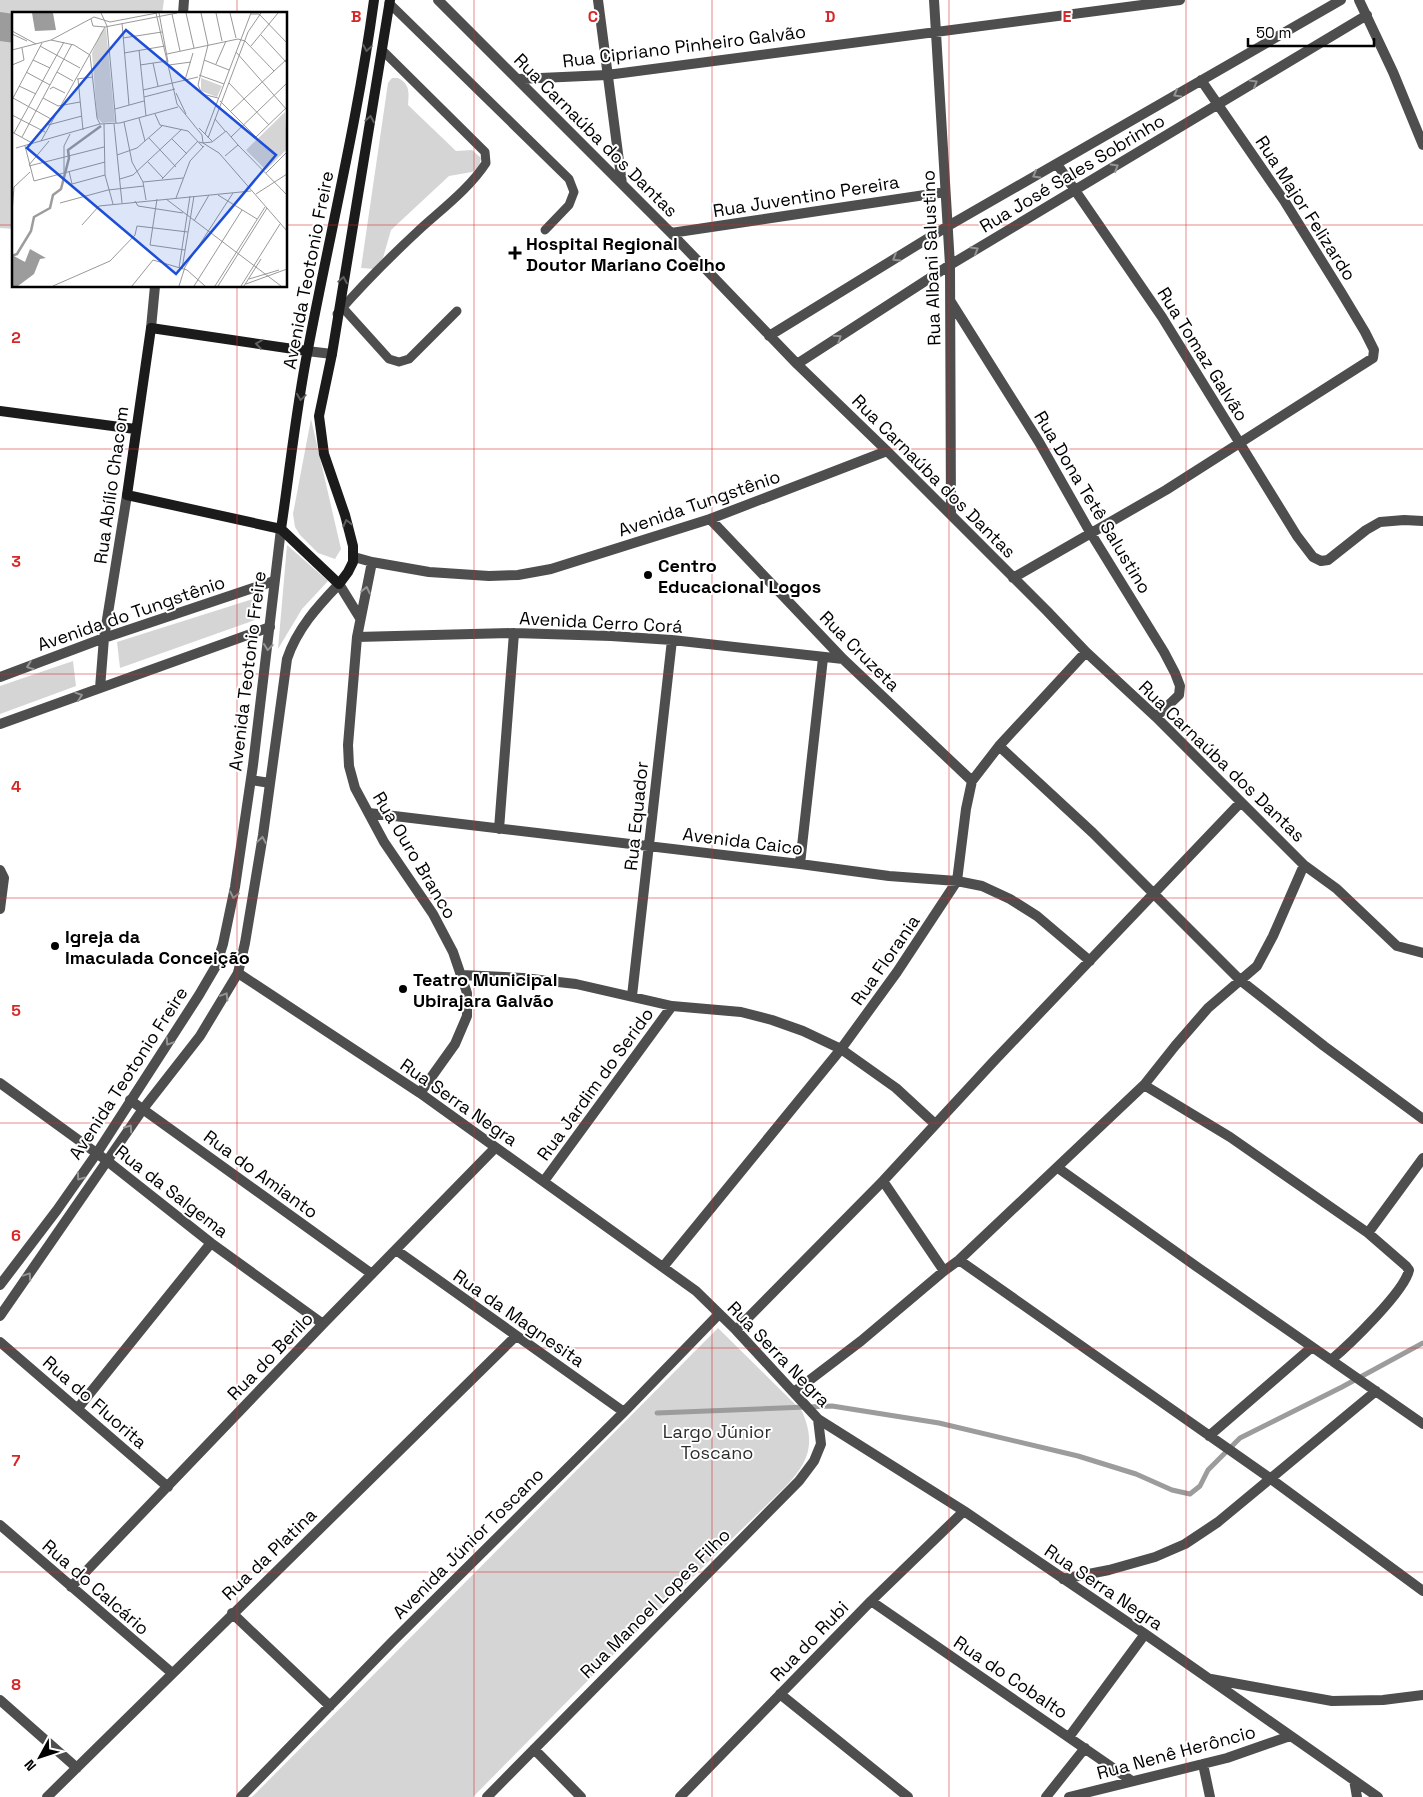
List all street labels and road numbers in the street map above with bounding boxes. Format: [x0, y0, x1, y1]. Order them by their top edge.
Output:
street label: Rua Cipriano Pinheiro Galvão [561, 20, 807, 72]
street label: Rua Carnaúba dos Dantas [509, 48, 683, 222]
street label: Rua José Sales Sobrinho [975, 109, 1169, 237]
street label: Rua Major Felizardo [1251, 131, 1361, 285]
street label: Avenida Teotonio Freire [277, 169, 339, 371]
street label: Rua Juventino Pereira [711, 170, 901, 222]
street label: Rua Albani Salustino [916, 170, 946, 346]
street label: Rua Tomaz Galvão [1152, 283, 1254, 425]
street label: Rua Carnaúba dos Dantas [847, 389, 1021, 563]
street label: Rua Abílio Chacom [89, 405, 133, 565]
street label: Rua Dona Tetê Salustino [1029, 406, 1157, 598]
street label: Avenida Tungstênio [615, 464, 783, 542]
street label: Avenida do Tungstênio [34, 570, 228, 656]
street label: Avenida Teotonio Freire [223, 570, 271, 772]
street label: Avenida Cerro Corá [519, 606, 683, 638]
street label: Rua Cruzeta [815, 606, 905, 696]
street label: Rua Carnaúba dos Dantas [1134, 675, 1310, 847]
street label: Rua Equador [619, 760, 653, 872]
street label: Rua Ouro Branco [368, 787, 462, 923]
street label: Avenida Caico [681, 822, 805, 860]
street label: Rua Florania [845, 910, 925, 1010]
street label: Avenida Teotonio Freire [64, 982, 192, 1164]
street label: Rua Jardim do Serido [532, 1003, 658, 1165]
street label: Rua Serra Negra [396, 1053, 522, 1151]
street label: Rua do Amianto [199, 1125, 323, 1223]
street label: Rua da Salgema [111, 1140, 233, 1242]
street label: Rua da Magnesita [449, 1264, 589, 1372]
street label: Rua Serra Negra [723, 1296, 835, 1412]
street label: Rua do Berilo [222, 1307, 318, 1405]
street label: Rua do Fluorita [38, 1350, 152, 1454]
street label: Avenida Júnior Toscano [388, 1463, 548, 1623]
street label: Rua da Platina [217, 1503, 321, 1605]
street label: Rua Manoel Lopes Filho [575, 1523, 735, 1683]
street label: Rua do Calcário [38, 1534, 154, 1640]
street label: Rua Serra Negra [1040, 1539, 1168, 1635]
street label: Rua do Rubi [765, 1596, 853, 1686]
street label: Rua do Cobalto [950, 1630, 1072, 1724]
street label: Rua Nenê Herôncio [1094, 1720, 1258, 1784]

